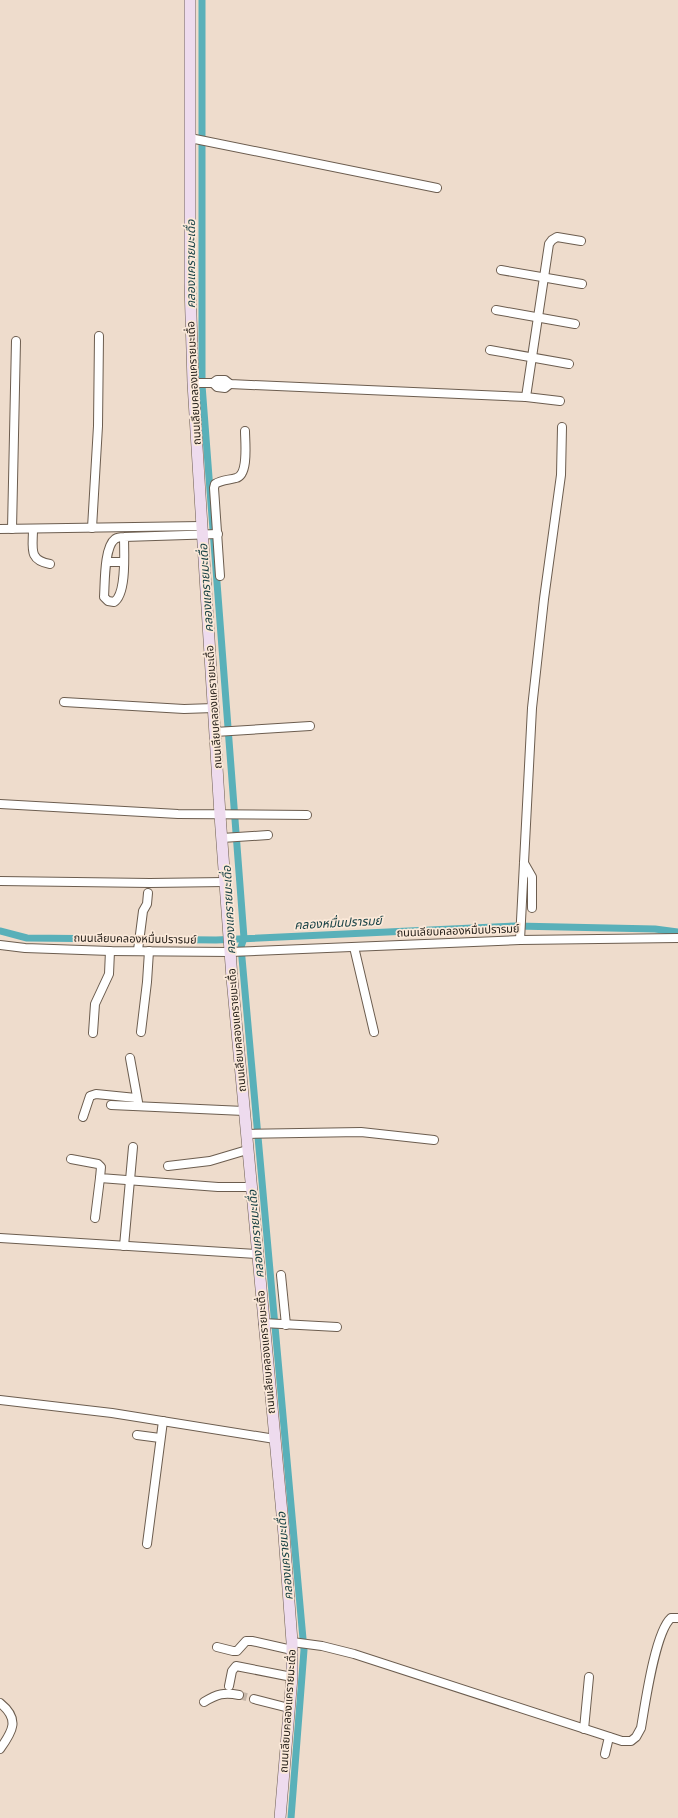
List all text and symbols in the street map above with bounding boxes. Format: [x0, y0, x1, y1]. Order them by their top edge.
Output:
water label: คลองแครายมะเดื่อ [182, 219, 199, 308]
street label: ถนนเลียบคลองแครายมะเดื่อ [182, 321, 205, 445]
water label: คลองแครายมะเดื่อ [194, 542, 217, 633]
street label: ถนนเลียบคลองแครายมะเดื่อ [201, 645, 226, 769]
water label: คลองแครายมะเดื่อ [218, 864, 239, 955]
water label: คลองหมื่นปรารมย์ [294, 912, 384, 933]
street label: ถนนเลียบคลองหมื่นปรารมย์ [396, 920, 520, 941]
street label: ถนนเลียบคลองหมื่นปรารมย์ [73, 929, 197, 948]
street label: ถนนเลียบคลองแครายมะเดื่อ [223, 968, 250, 1092]
water label: คลองแครายมะเดื่อ [243, 1188, 268, 1279]
street label: ถนนเลียบคลองแครายมะเดื่อ [252, 1290, 279, 1414]
water label: คลองแครายมะเดื่อ [272, 1510, 297, 1601]
street label: ถนนเลียบคลองแครายมะเดื่อ [275, 1649, 300, 1773]

